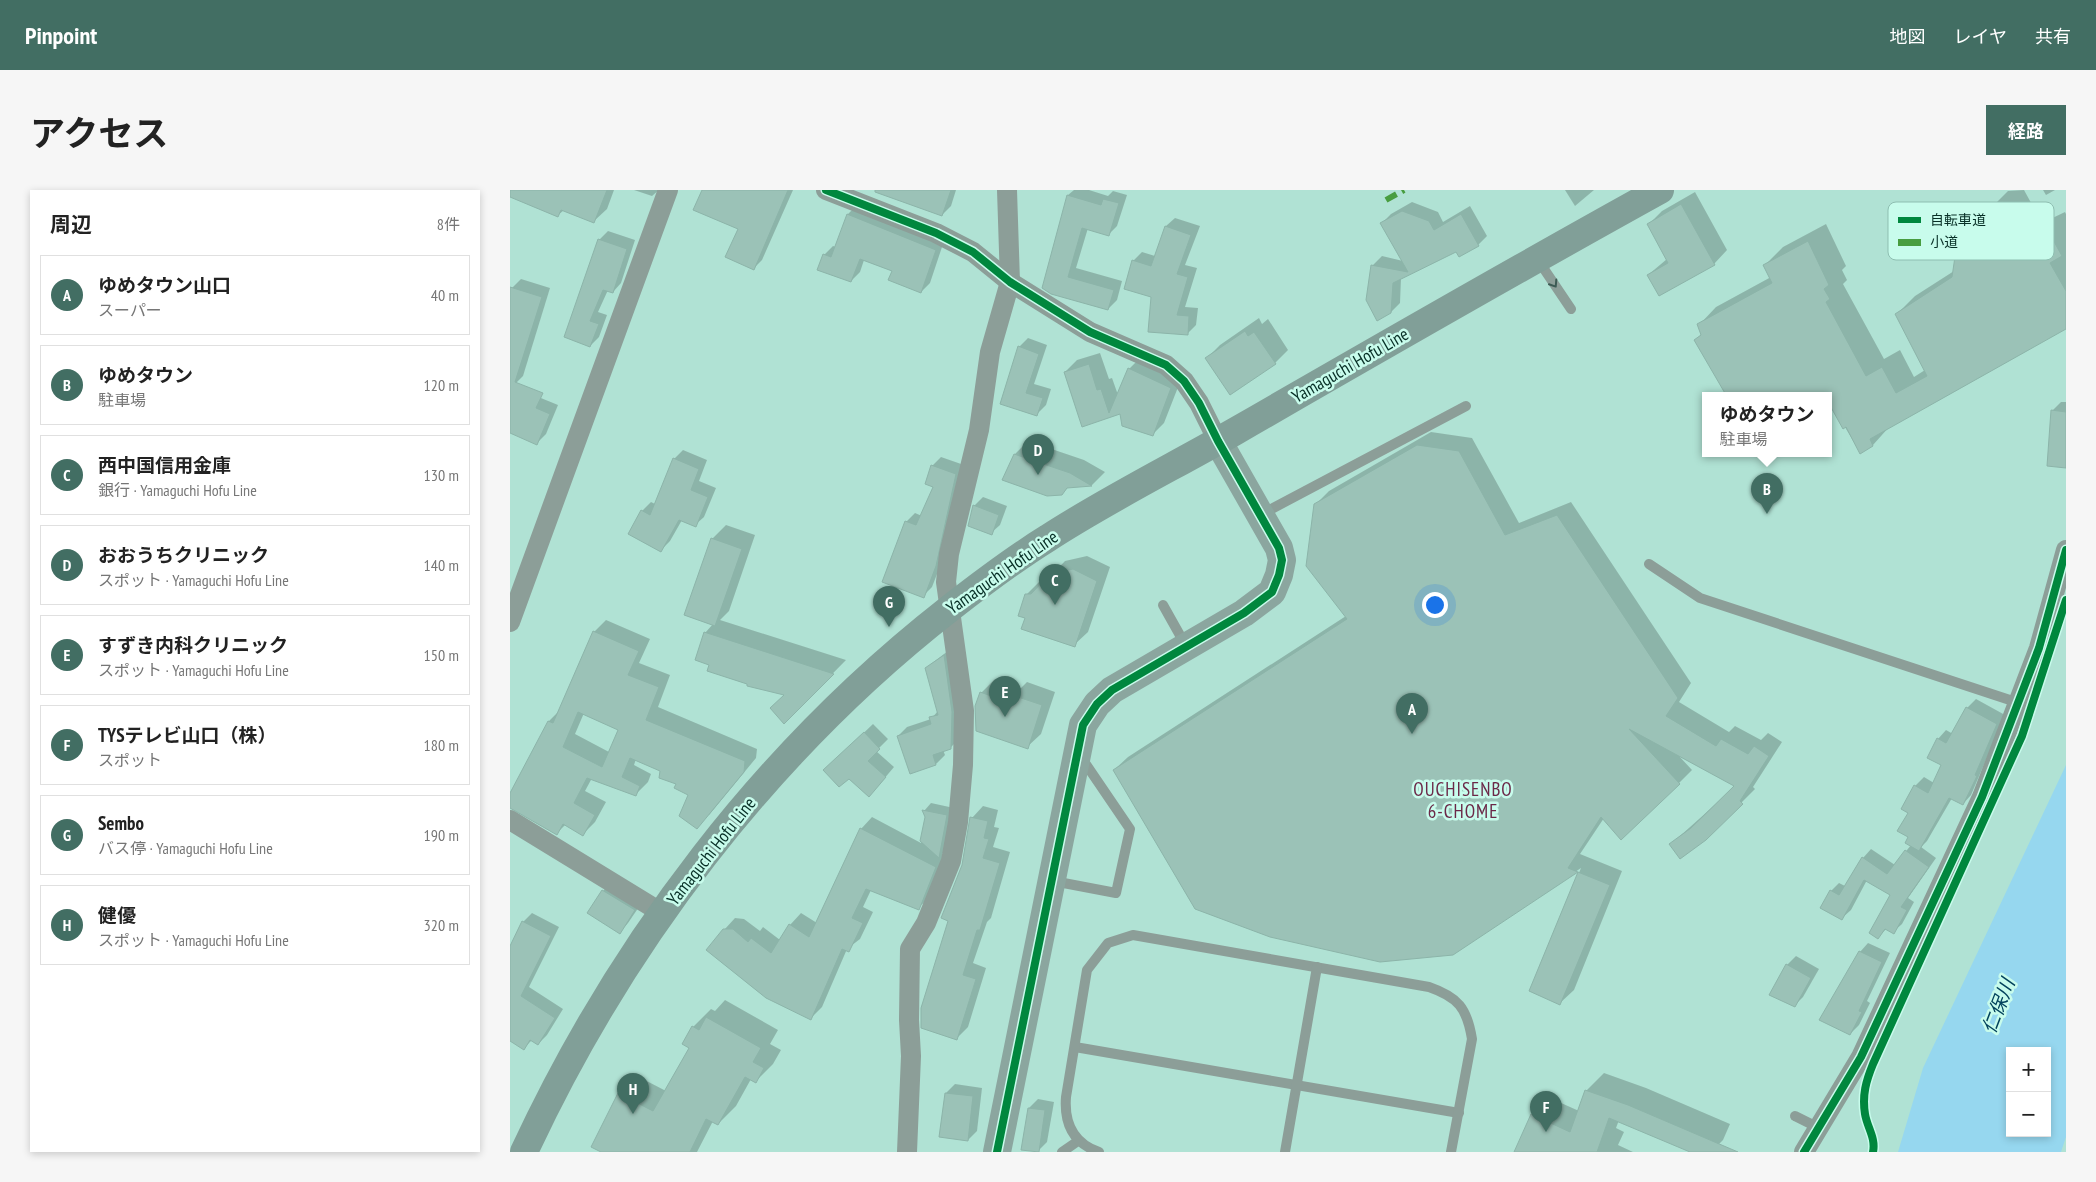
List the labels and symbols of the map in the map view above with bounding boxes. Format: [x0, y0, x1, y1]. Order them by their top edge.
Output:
legend [1888, 202, 2054, 260]
text: 自転車道 [1930, 211, 1986, 229]
text: 小道 [1930, 233, 1958, 251]
one-way arrow [1548, 279, 1558, 288]
street label: Yamaguchi Hofu Line [1287, 322, 1413, 408]
pin: D [1022, 434, 1054, 475]
pin: B [1751, 473, 1783, 514]
street label: Yamaguchi Hofu Line [942, 525, 1062, 619]
pin: C [1039, 564, 1071, 605]
pin: G [873, 586, 905, 627]
your location [1422, 592, 1448, 618]
pin: E [989, 676, 1021, 717]
pin: A [1396, 693, 1428, 734]
district label: OUCHISENBO 6-CHOME [1413, 777, 1513, 823]
street label: Yamaguchi Hofu Line [662, 792, 760, 910]
water label: 仁保川 [1977, 973, 2020, 1037]
pin: H [617, 1073, 649, 1114]
pin: F [1530, 1091, 1562, 1132]

